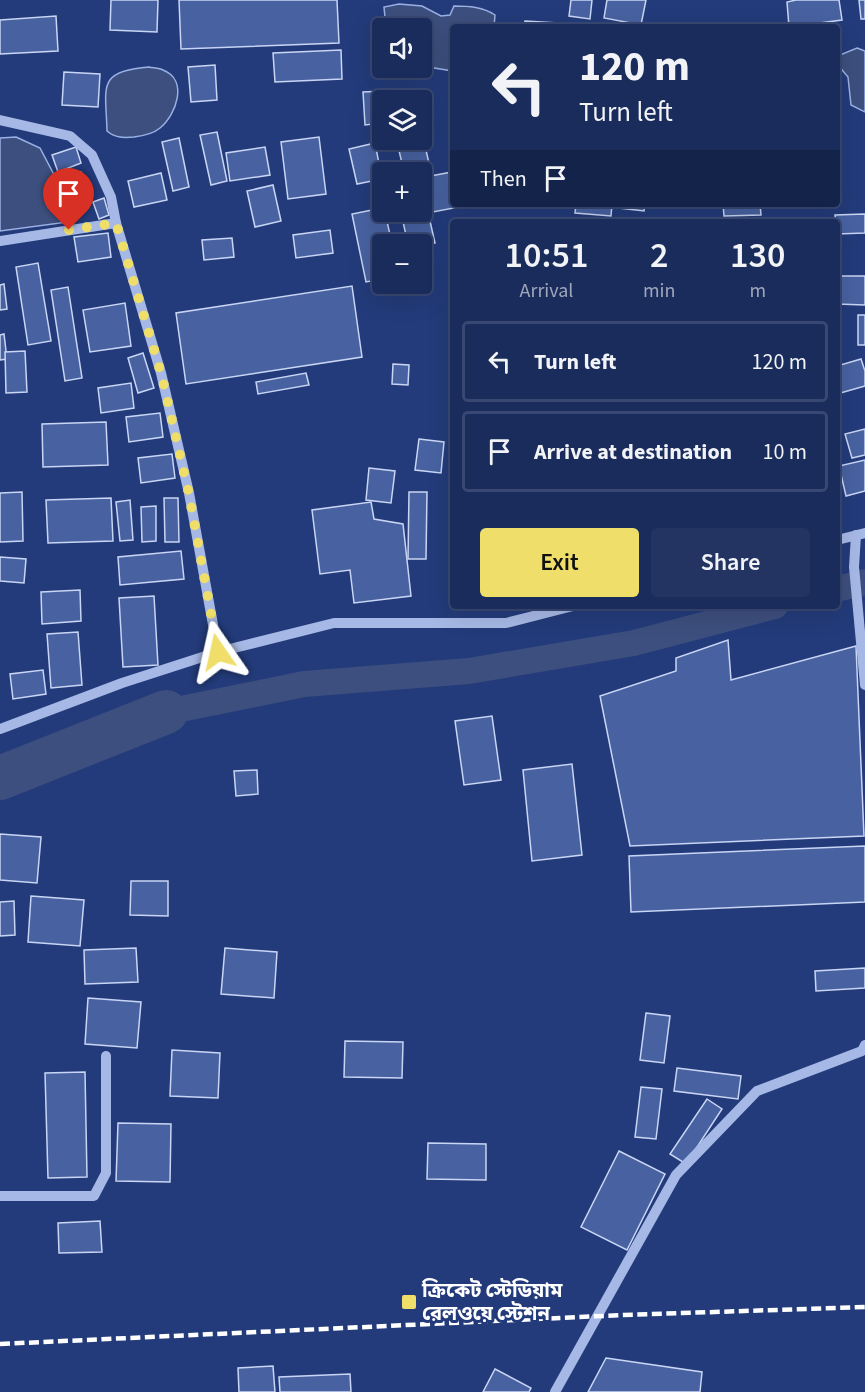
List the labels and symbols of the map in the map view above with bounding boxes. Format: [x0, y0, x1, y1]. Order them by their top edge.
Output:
pin [43, 168, 94, 230]
position arrow [186, 620, 250, 684]
place label: ক্রিকেট স্টেডিয়াম রেলওয়ে স্টেশন [421, 1277, 563, 1328]
marker: ক্রিকেট স্টেডিয়াম রেলওয়ে স্টেশন [400, 1293, 418, 1311]

